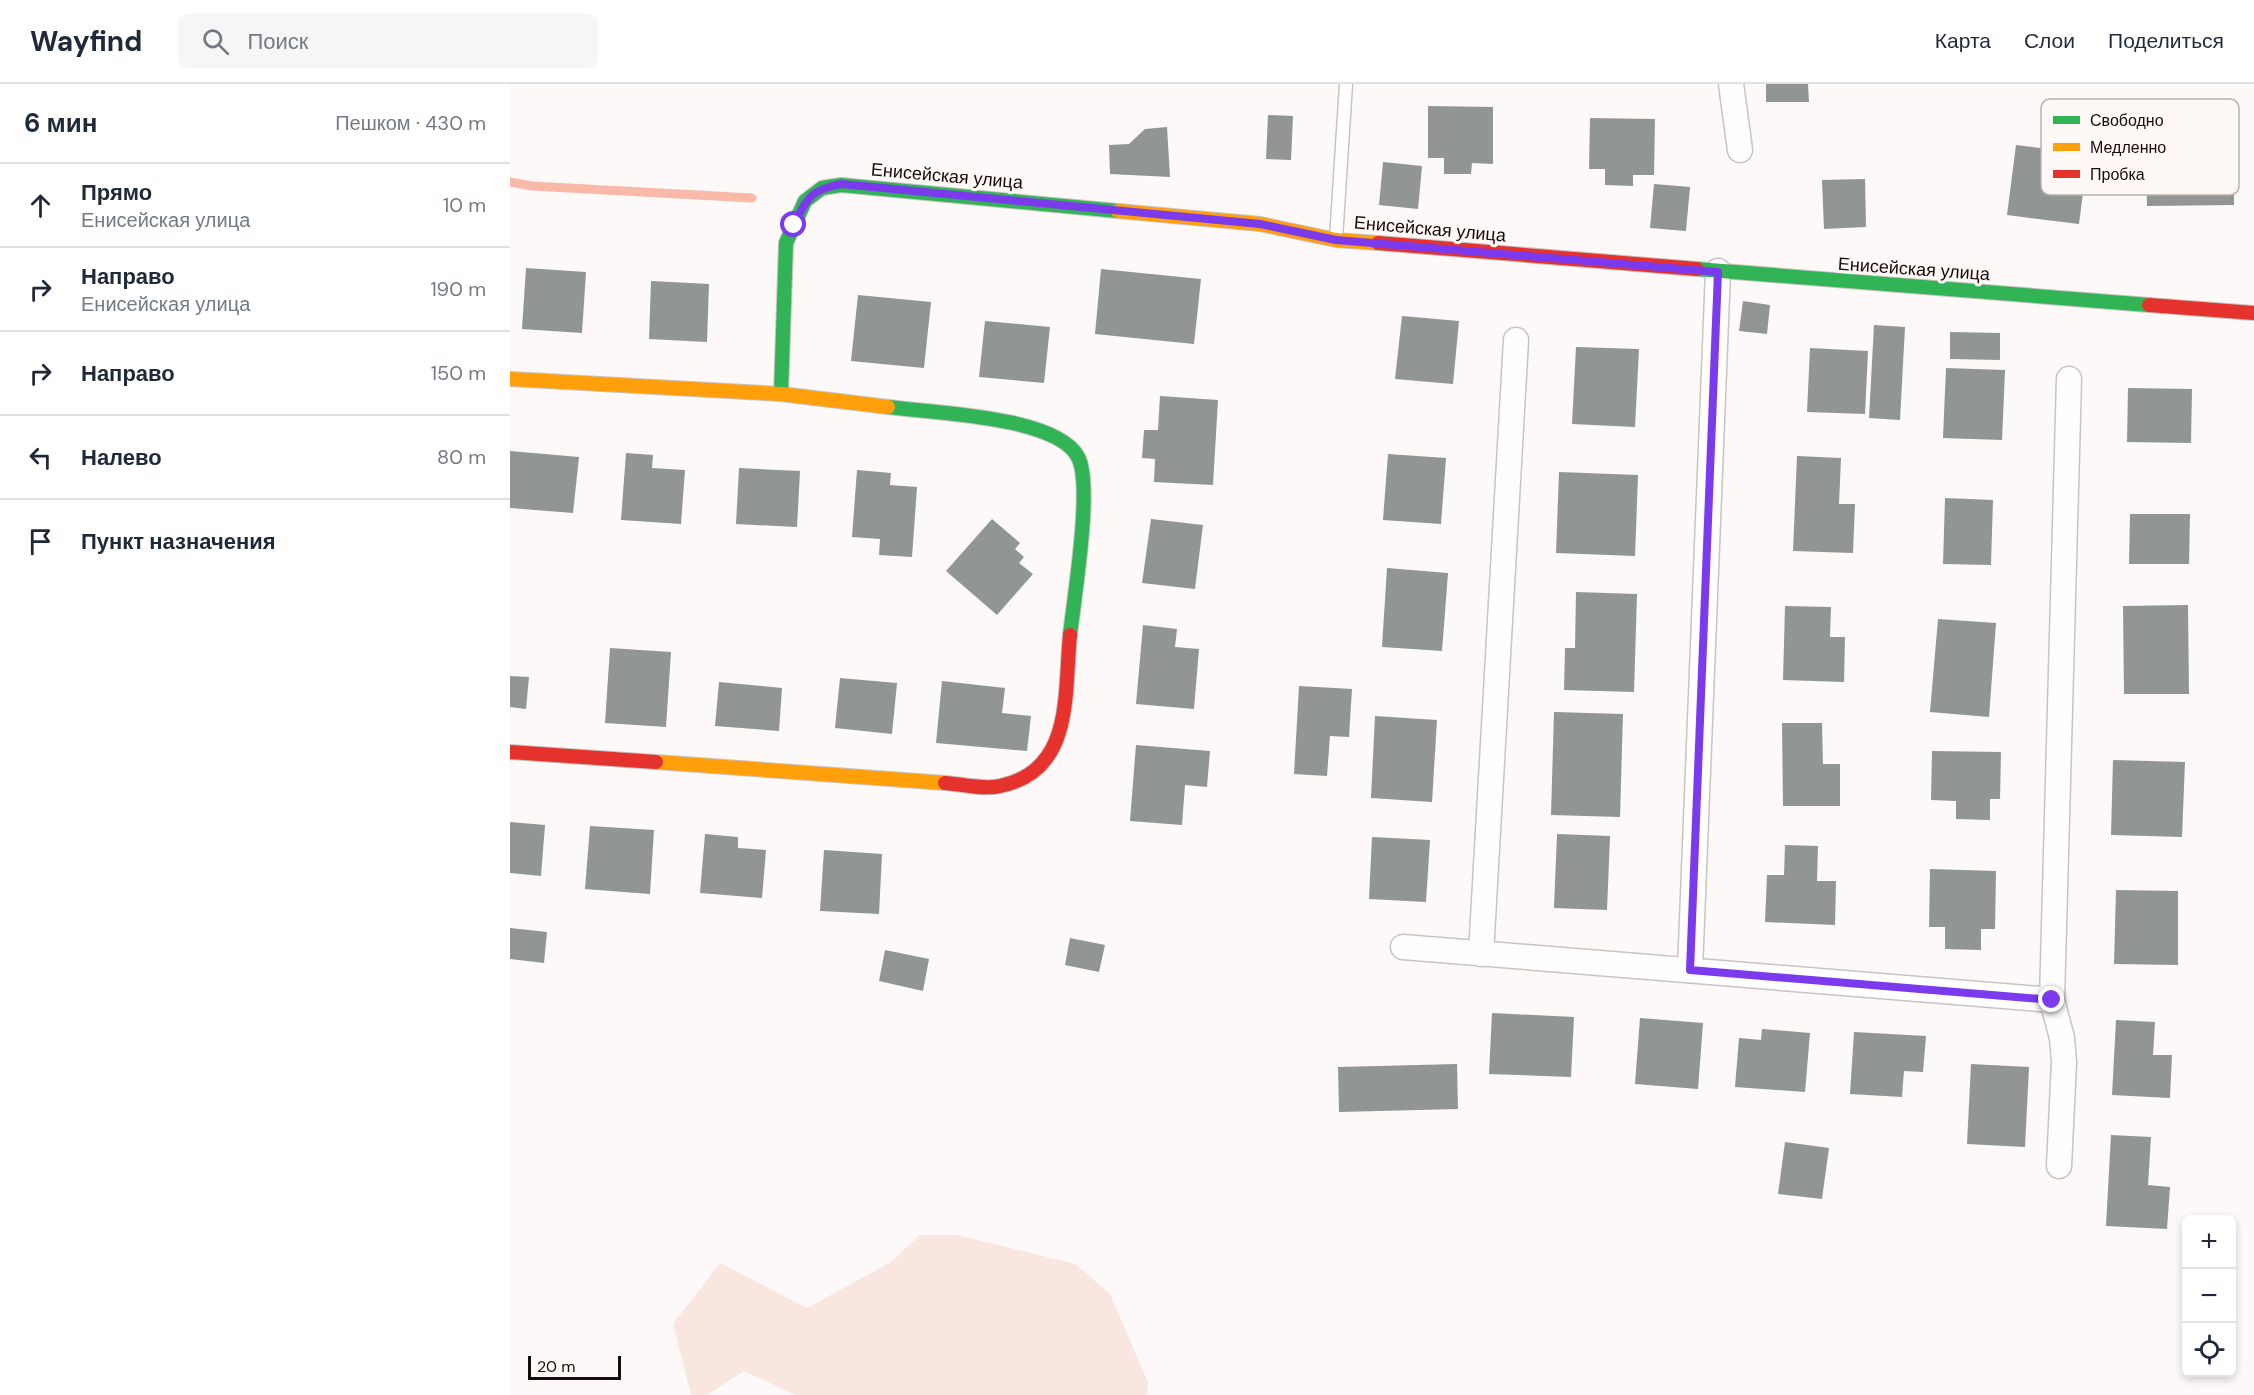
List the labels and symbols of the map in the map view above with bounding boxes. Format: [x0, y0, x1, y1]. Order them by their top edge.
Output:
legend [2041, 99, 2239, 195]
text: Свободно [2090, 110, 2164, 131]
text: Медленно [2090, 137, 2166, 158]
street label: Енисейская улица [870, 157, 1025, 195]
text: Пробка [2090, 164, 2145, 185]
street label: Енисейская улица [1353, 210, 1508, 248]
route start [780, 211, 806, 237]
street label: Енисейская улица [1837, 252, 1992, 286]
route end [2038, 986, 2064, 1012]
scale bar [528, 1353, 621, 1380]

